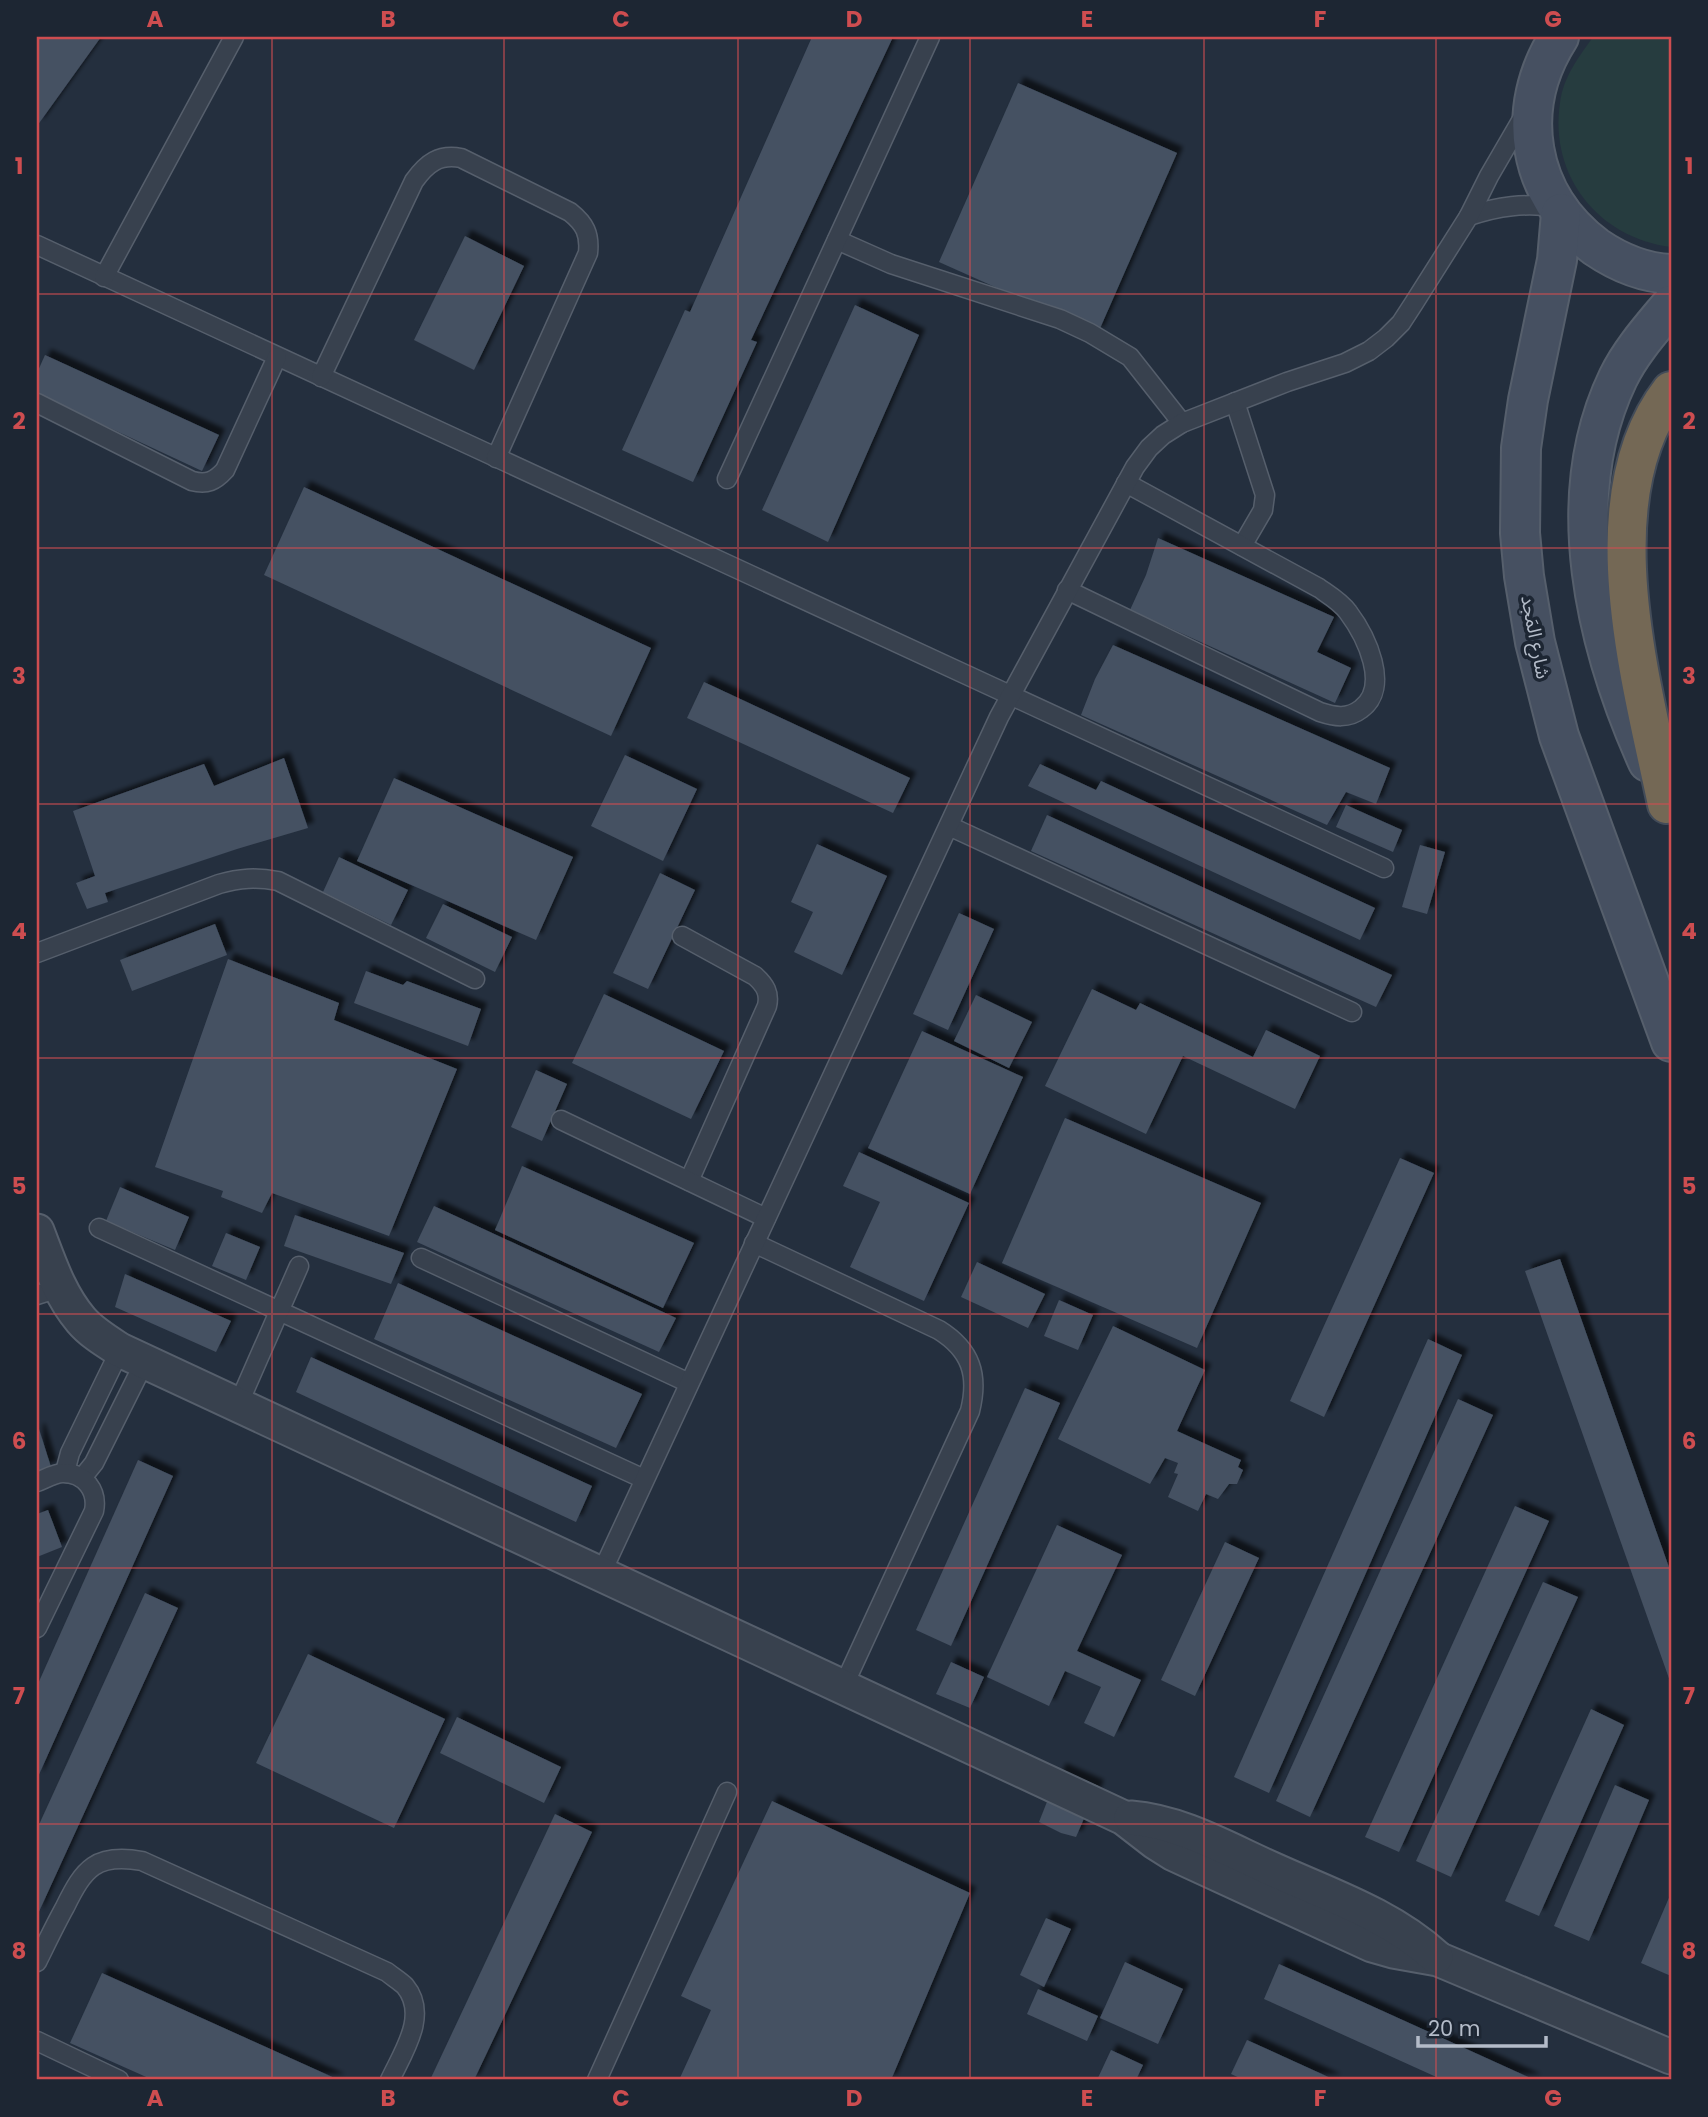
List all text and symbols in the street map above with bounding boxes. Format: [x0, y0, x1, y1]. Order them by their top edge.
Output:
text: A [147, 3, 164, 35]
text: B [380, 3, 396, 35]
text: C [612, 3, 630, 35]
text: D [846, 3, 862, 35]
text: E [1081, 3, 1093, 35]
text: F [1314, 3, 1326, 35]
text: G [1544, 3, 1562, 35]
text: 1 [15, 150, 23, 182]
text: 1 [1685, 150, 1693, 182]
text: 2 [12, 405, 26, 437]
text: 2 [1682, 405, 1696, 437]
street label: شارع المَجد [1514, 593, 1557, 681]
text: 3 [12, 660, 26, 692]
text: 3 [1682, 660, 1696, 692]
text: 4 [11, 915, 27, 947]
text: 4 [1681, 915, 1697, 947]
text: 5 [12, 1170, 26, 1202]
text: 5 [1682, 1170, 1696, 1202]
text: 6 [12, 1425, 26, 1457]
text: 6 [1682, 1425, 1696, 1457]
text: 7 [13, 1680, 25, 1712]
text: 7 [1683, 1680, 1695, 1712]
text: 8 [12, 1935, 26, 1967]
text: 8 [1682, 1935, 1696, 1967]
scale bar [1418, 2005, 1545, 2049]
text: 20 m [1428, 2014, 1481, 2043]
text: A [147, 2082, 164, 2114]
text: B [380, 2082, 396, 2114]
text: C [612, 2082, 630, 2114]
text: D [846, 2082, 862, 2114]
text: E [1081, 2082, 1093, 2114]
text: F [1314, 2082, 1326, 2114]
text: G [1544, 2082, 1562, 2114]

